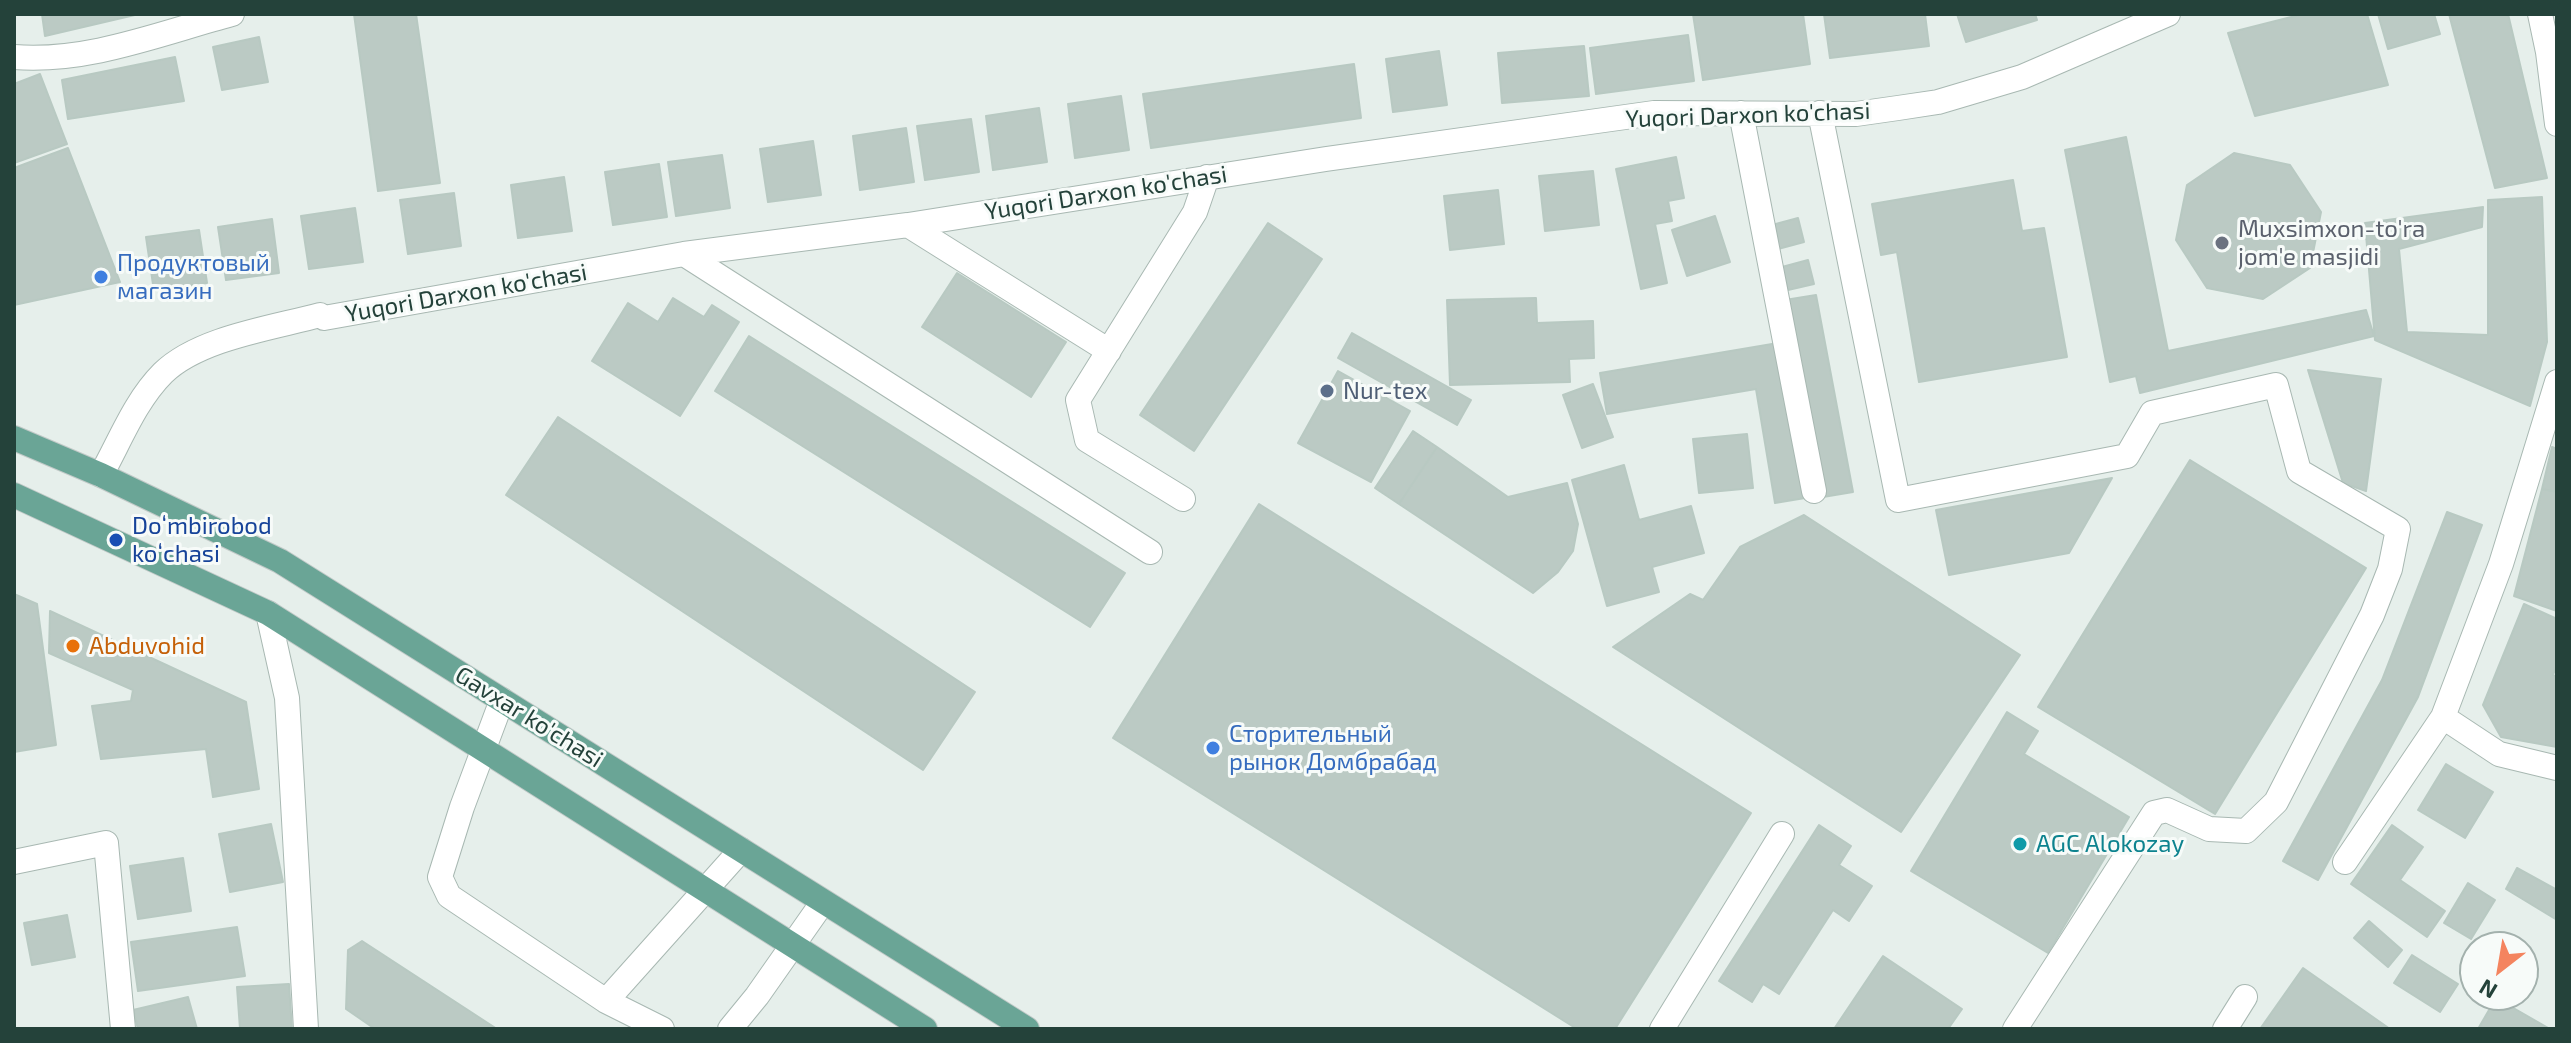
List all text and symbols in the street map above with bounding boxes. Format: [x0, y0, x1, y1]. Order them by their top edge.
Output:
street label: Yuqori Darxon ko'chasi [1625, 96, 1871, 134]
street label: Yuqori Darxon ko'chasi [983, 160, 1229, 226]
place label: Muxsimxon-to'ra jom'e masjidi [2238, 215, 2425, 271]
marker: Muxsimxon-to'ra jom'e masjidi [2213, 234, 2231, 252]
place label: Продуктовый магазин [117, 249, 270, 305]
street label: Yuqori Darxon ko'chasi [343, 258, 589, 328]
marker: Продуктовый магазин [92, 268, 110, 286]
place label: Nur-tex [1343, 377, 1427, 405]
marker: Nur-tex [1318, 382, 1336, 400]
place label: Doʻmbirobod koʻchasi [132, 512, 272, 568]
marker: Doʻmbirobod koʻchasi [107, 531, 125, 549]
place label: Abduvohid [89, 632, 205, 660]
marker: Abduvohid [64, 637, 82, 655]
street label: Gavxar ko'chasi [450, 660, 608, 774]
place label: Сторительный рынок Домбрабад [1229, 720, 1437, 776]
marker: Сторительный рынок Домбрабад [1204, 739, 1222, 757]
place label: AGC Alokozay [2036, 830, 2184, 858]
marker: AGC Alokozay [2011, 835, 2029, 853]
north arrow [2459, 931, 2539, 1011]
text: N [2474, 975, 2501, 1005]

